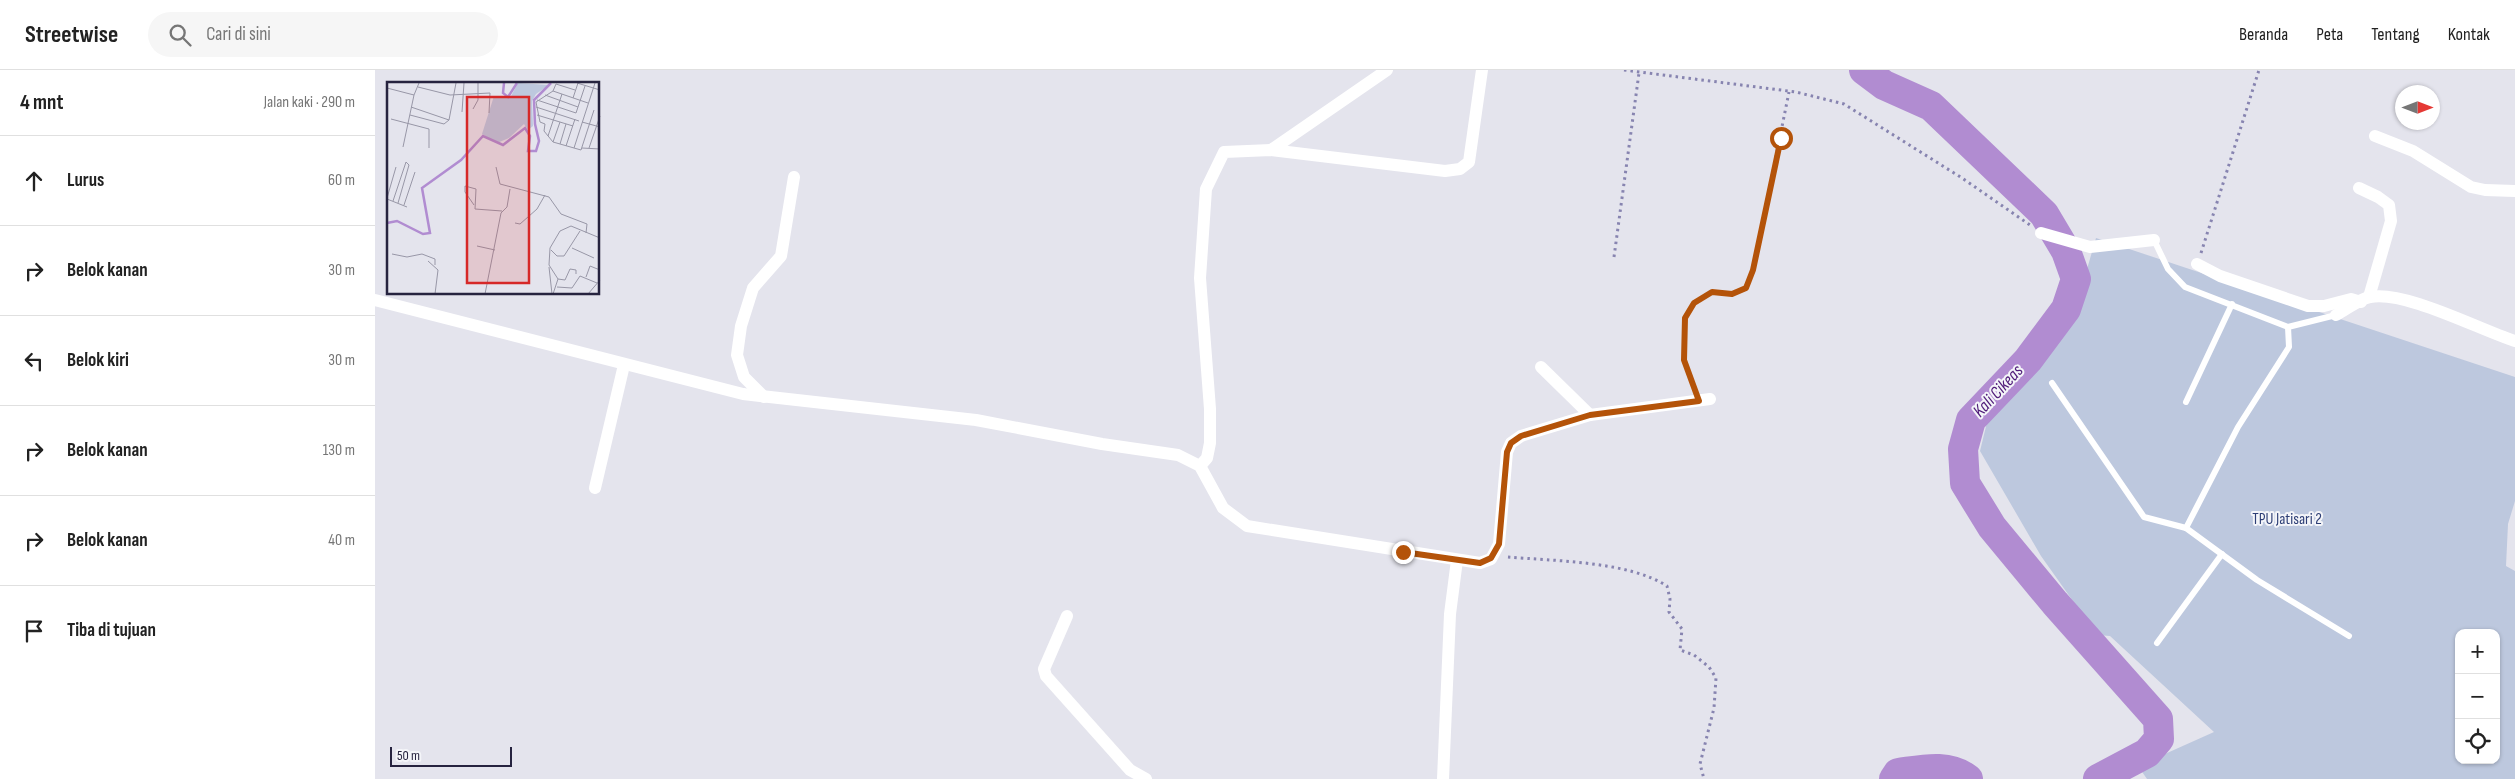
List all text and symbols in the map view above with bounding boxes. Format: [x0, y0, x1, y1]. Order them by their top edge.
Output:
search box [148, 12, 498, 57]
text: Streetwise [25, 20, 118, 49]
icon: search [166, 21, 194, 49]
text: Cari di sini [206, 23, 271, 46]
text: Beranda [2239, 24, 2288, 45]
text: Peta [2316, 24, 2343, 45]
text: Tentang [2371, 24, 2420, 45]
text: Kontak [2448, 24, 2490, 45]
inset map [387, 82, 600, 295]
north arrow [2395, 85, 2440, 130]
text: 4 mnt [20, 90, 63, 115]
text: Jalan kaki · 290 m [264, 93, 355, 112]
route start [1770, 127, 1793, 150]
icon: ahead [20, 167, 48, 195]
text: Lurus [67, 169, 104, 192]
text: 60 m [328, 171, 355, 190]
icon: right [20, 257, 48, 285]
text: Belok kanan [67, 259, 148, 282]
text: 30 m [328, 261, 355, 280]
icon: left [20, 347, 48, 375]
text: Belok kiri [67, 349, 129, 372]
text: 30 m [328, 351, 355, 370]
water label: Kali Cikeas [1969, 360, 2028, 421]
icon: right [20, 437, 48, 465]
text: Belok kanan [67, 439, 148, 462]
text: 130 m [323, 441, 355, 460]
park label: TPU Jatisari 2 [2252, 510, 2322, 529]
icon: right [20, 527, 48, 555]
text: Belok kanan [67, 529, 148, 552]
text: 40 m [328, 531, 355, 550]
route end [1392, 541, 1415, 564]
icon: arrive [20, 617, 48, 645]
text: Tiba di tujuan [67, 619, 156, 642]
map controls [2455, 629, 2500, 764]
button: + [2455, 629, 2500, 674]
button: − [2455, 674, 2500, 719]
button: locate [2455, 719, 2500, 764]
scale bar [390, 744, 513, 767]
text: 50 m [397, 747, 420, 764]

